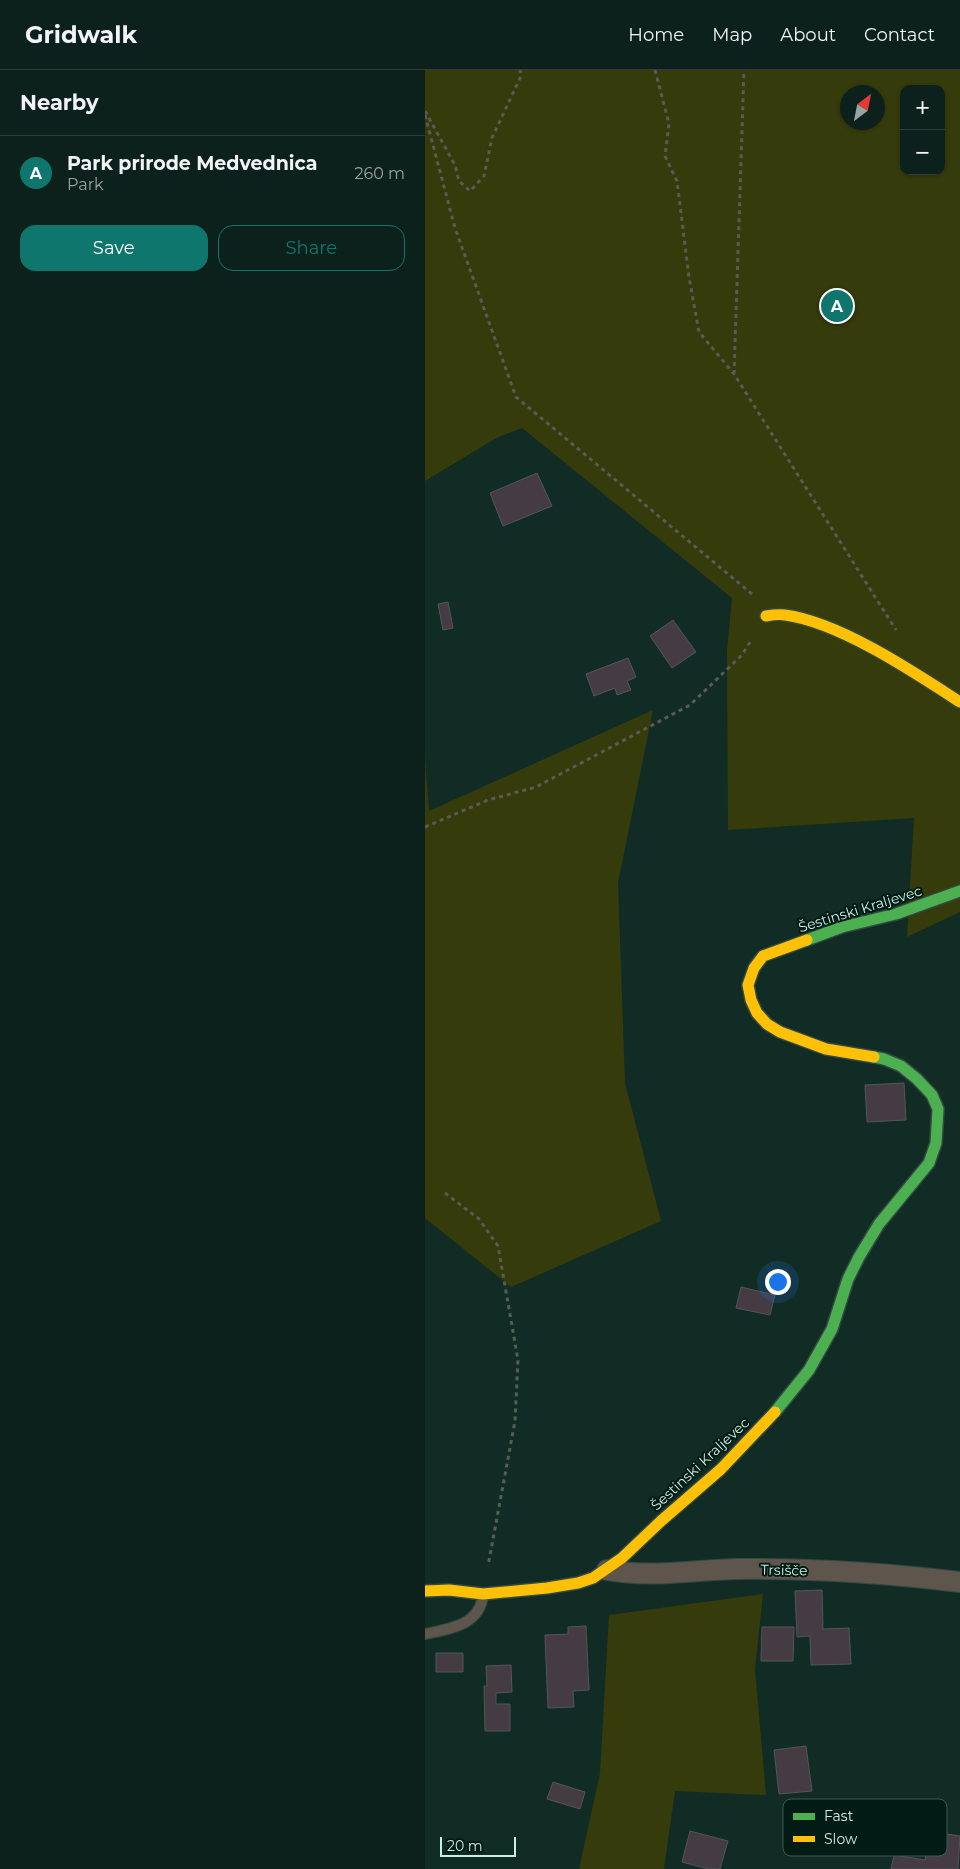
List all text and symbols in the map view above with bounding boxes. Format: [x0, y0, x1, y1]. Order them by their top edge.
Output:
text: Gridwalk [25, 20, 137, 49]
text: Home [628, 24, 684, 46]
text: Map [712, 24, 752, 46]
text: About [780, 24, 836, 46]
text: Contact [864, 24, 935, 46]
north arrow [840, 85, 885, 130]
map controls [900, 85, 945, 175]
button: + [900, 85, 945, 130]
text: Nearby [20, 90, 99, 115]
button: − [900, 130, 945, 175]
text: Park prirode Medvednica [67, 152, 318, 175]
text: A [30, 164, 42, 183]
text: 260 m [354, 164, 405, 183]
text: Park [67, 175, 104, 194]
button: Save [20, 225, 208, 271]
button: Share [218, 225, 405, 271]
pin: A [821, 287, 853, 325]
street label: Šestinski Kraljevec [796, 882, 924, 936]
your location [765, 1269, 791, 1295]
street label: Šestinski Kraljevec [647, 1414, 753, 1514]
street label: Trsišče [760, 1561, 808, 1579]
legend [783, 1799, 947, 1856]
text: Fast [824, 1807, 854, 1825]
text: Slow [824, 1830, 858, 1848]
scale bar [440, 1834, 516, 1857]
text: 20 m [447, 1837, 483, 1855]

